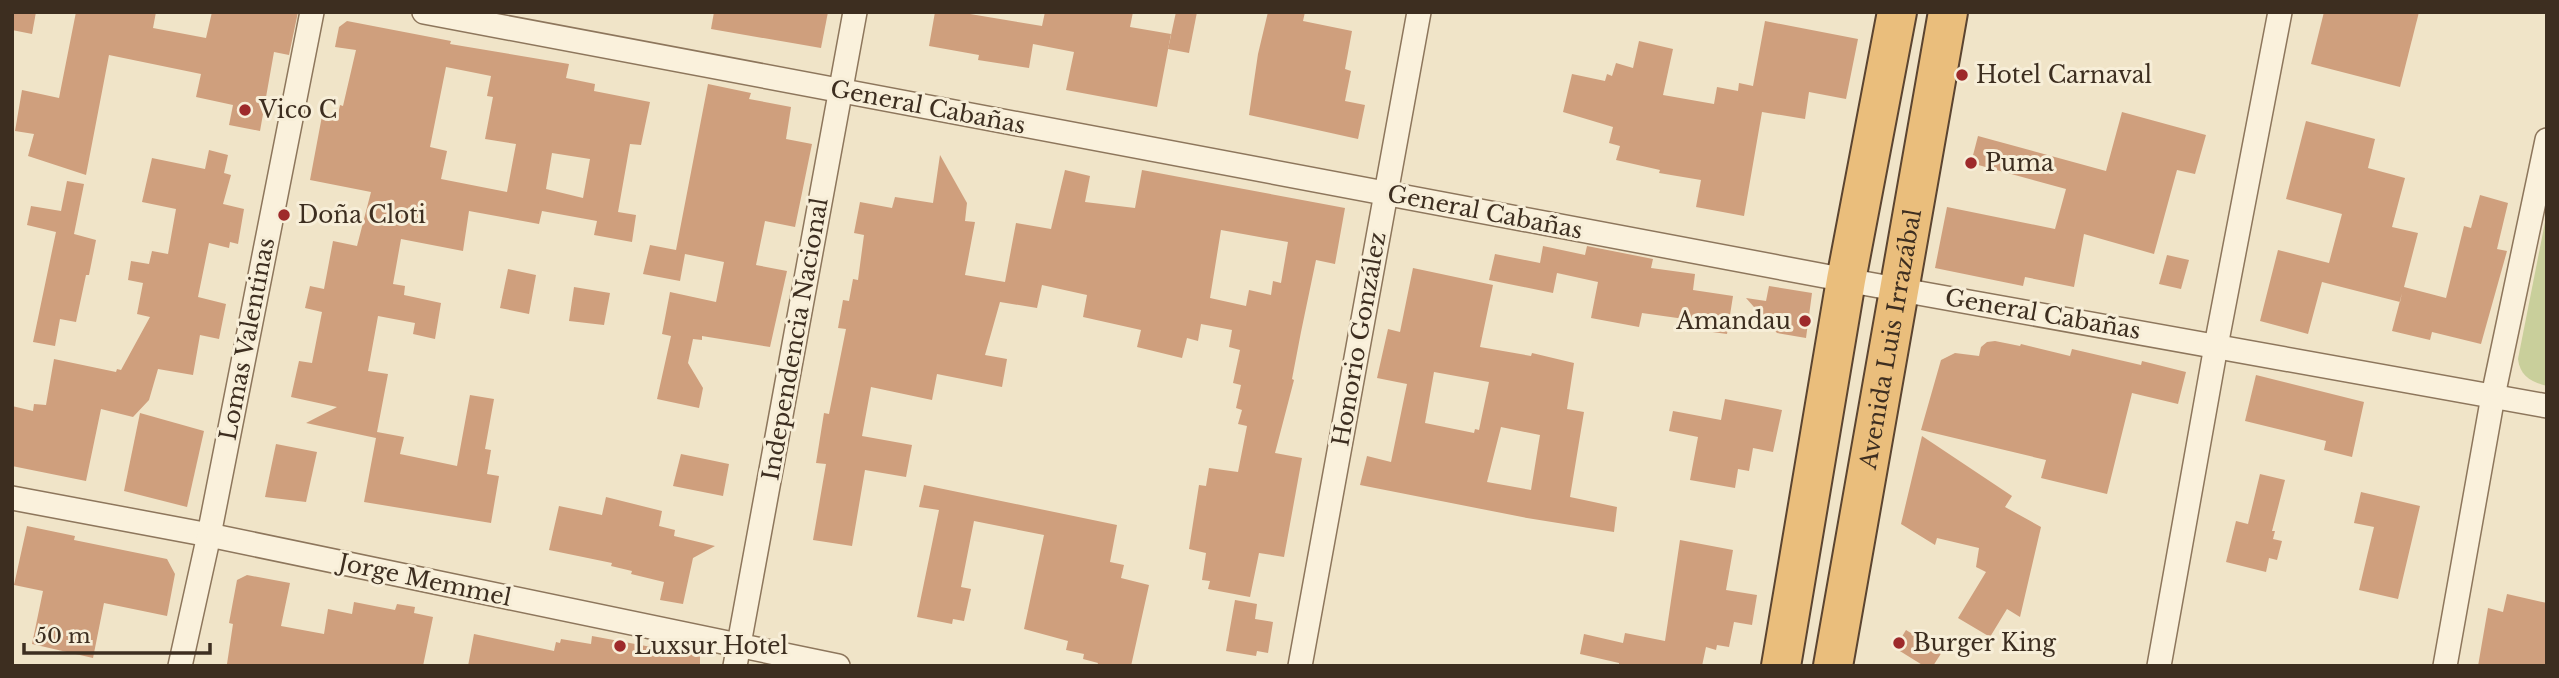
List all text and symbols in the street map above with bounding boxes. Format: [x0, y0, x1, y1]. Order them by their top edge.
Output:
place label: Hotel Carnaval [1976, 61, 2152, 89]
marker: Hotel Carnaval [1954, 67, 1970, 83]
street label: General Cabañas [828, 74, 1028, 140]
place label: Vico C [258, 96, 337, 124]
marker: Vico C [237, 102, 253, 118]
place label: Puma [1985, 149, 2054, 177]
marker: Puma [1963, 155, 1979, 171]
street label: General Cabañas [1385, 179, 1585, 245]
street label: Independencia Nacional [756, 196, 834, 482]
place label: Doña Cloti [298, 201, 426, 229]
marker: Doña Cloti [276, 207, 292, 223]
street label: Avenida Luis Irrazábal [1854, 207, 1927, 472]
street label: Honorio González [1326, 230, 1392, 448]
street label: Lomas Valentinas [214, 235, 280, 443]
street label: General Cabañas [1943, 283, 2143, 345]
place label: Amandau [1675, 307, 1791, 335]
marker: Amandau [1797, 313, 1813, 329]
street label: Jorge Memmel [333, 547, 514, 612]
scale bar [24, 612, 210, 656]
text: 50 m [35, 623, 91, 649]
place label: Burger King [1913, 629, 2056, 657]
place label: Luxsur Hotel [634, 632, 788, 660]
marker: Burger King [1891, 635, 1907, 651]
marker: Luxsur Hotel [612, 638, 628, 654]

